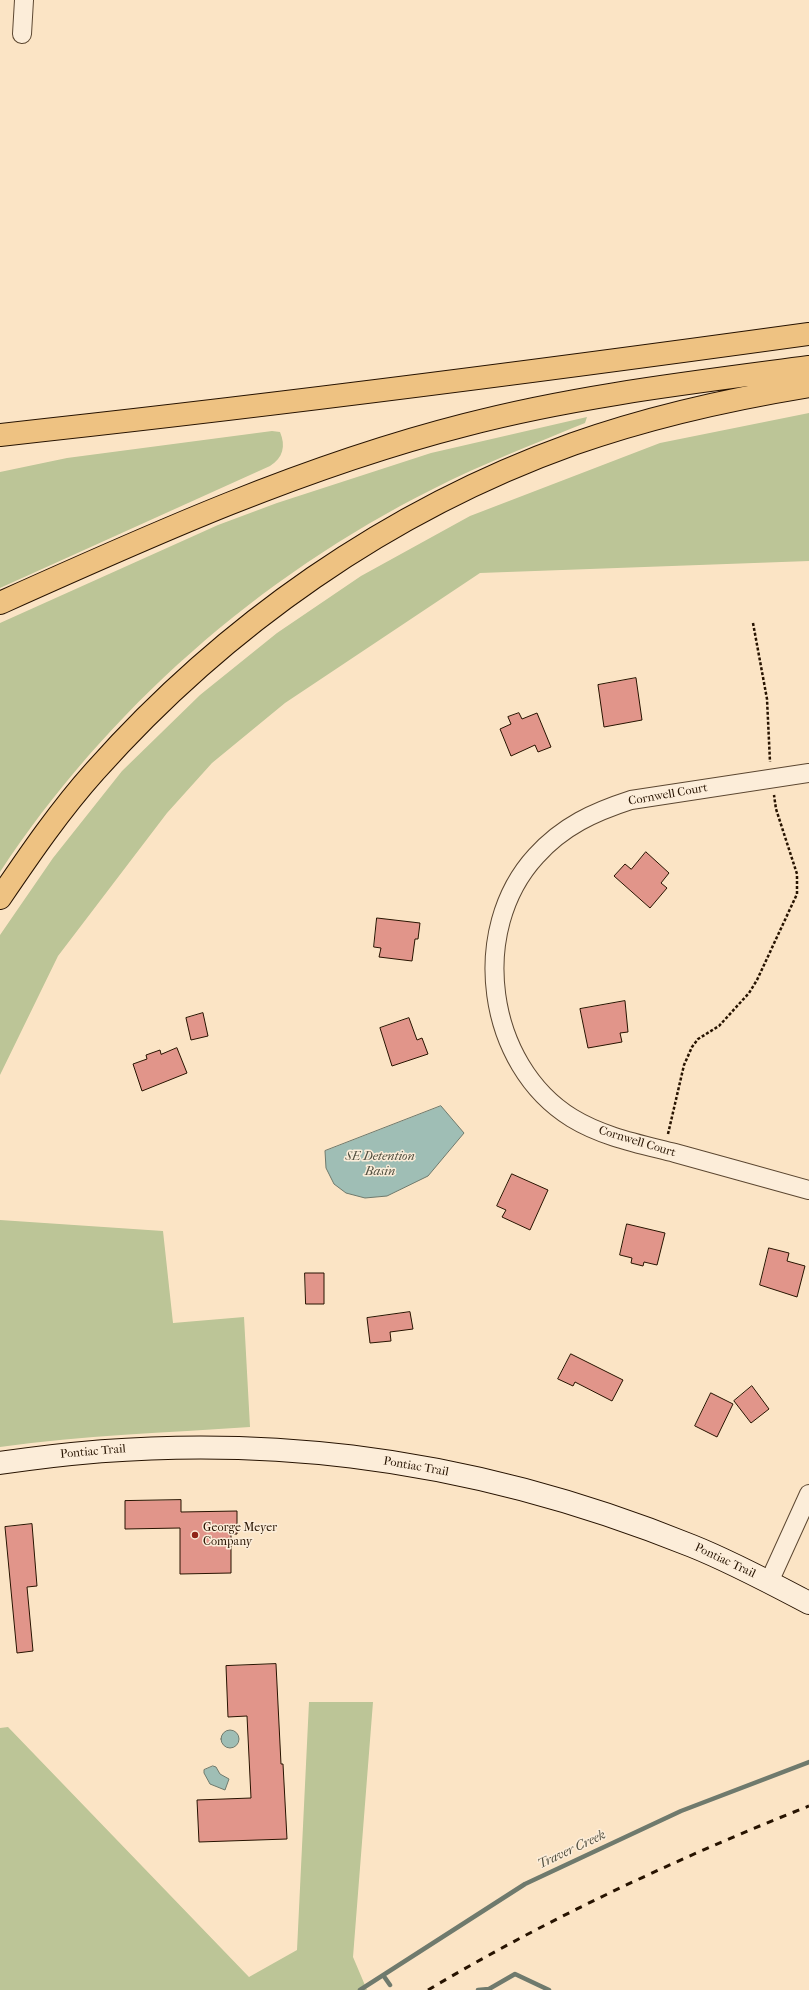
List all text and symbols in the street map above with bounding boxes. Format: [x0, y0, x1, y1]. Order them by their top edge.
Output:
street label: Cornwell Court [627, 781, 709, 809]
street label: Cornwell Court [597, 1123, 677, 1161]
water label: SE Detention Basin [345, 1149, 415, 1180]
street label: Pontiac Trail [60, 1442, 126, 1462]
street label: Pontiac Trail [382, 1454, 450, 1480]
place label: George Meyer Company [203, 1521, 277, 1549]
marker: George Meyer Company [190, 1530, 200, 1540]
street label: Pontiac Trail [692, 1541, 758, 1581]
water label: Traver Creek [536, 1827, 608, 1873]

